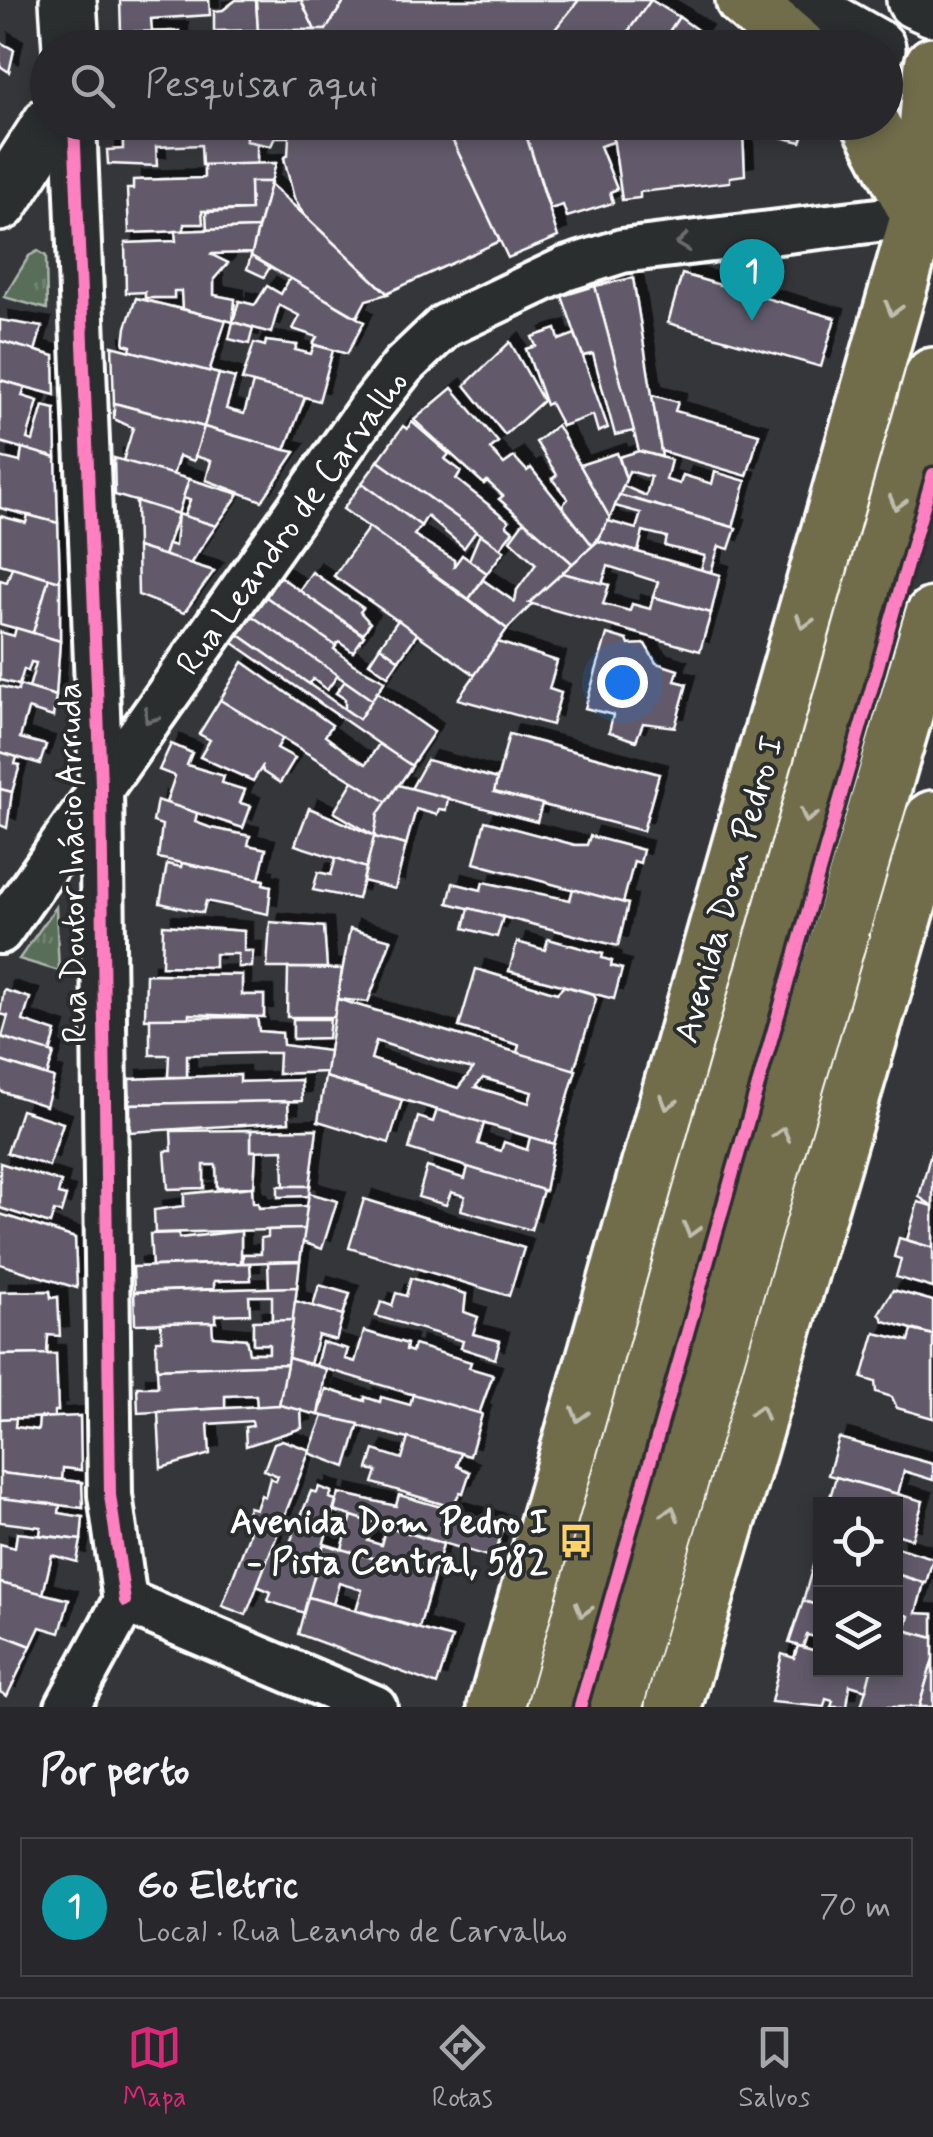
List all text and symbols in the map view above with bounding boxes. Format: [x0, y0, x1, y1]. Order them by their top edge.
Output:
search box [30, 30, 903, 140]
icon: search [65, 58, 120, 113]
text: Pesquisar aqui [145, 61, 378, 110]
one-way arrow [675, 232, 692, 253]
pin: 1 [720, 238, 784, 321]
one-way arrow [884, 300, 905, 317]
street label: Rua Leandro de Carvalho [166, 361, 419, 685]
one-way arrow [888, 494, 909, 512]
one-way arrow [795, 612, 816, 630]
your location [597, 657, 648, 708]
street label: Rua Doutor Inácio Arruda [47, 682, 99, 1044]
one-way arrow [144, 706, 162, 724]
street label: Avenida Dom Pedro I [664, 730, 796, 1049]
one-way arrow [799, 807, 820, 824]
one-way arrow [658, 1093, 679, 1111]
one-way arrow [770, 1126, 791, 1143]
one-way arrow [682, 1220, 703, 1237]
one-way arrow [748, 1404, 769, 1421]
one-way arrow [570, 1406, 591, 1423]
map controls [813, 1497, 903, 1677]
button: locate [813, 1497, 903, 1587]
place label: Avenida Dom Pedro I - Pista Central, 582 [230, 1500, 548, 1586]
one-way arrow [659, 1505, 680, 1522]
bus stop icon: Avenida Dom Pedro I - Pista Central, 582 [557, 1522, 595, 1560]
button: layers [813, 1587, 903, 1677]
one-way arrow [574, 1600, 595, 1617]
text: Por perto [40, 1745, 190, 1800]
text: Go Eletric [137, 1862, 298, 1911]
text: 1 [67, 1886, 82, 1928]
text: 70 m [819, 1886, 891, 1928]
text: Local · Rua Leandro de Carvalho [137, 1911, 567, 1953]
tab: Mapa [123, 2020, 186, 2117]
tab: Rotas [432, 2020, 493, 2117]
tab: Salvos [738, 2020, 810, 2117]

